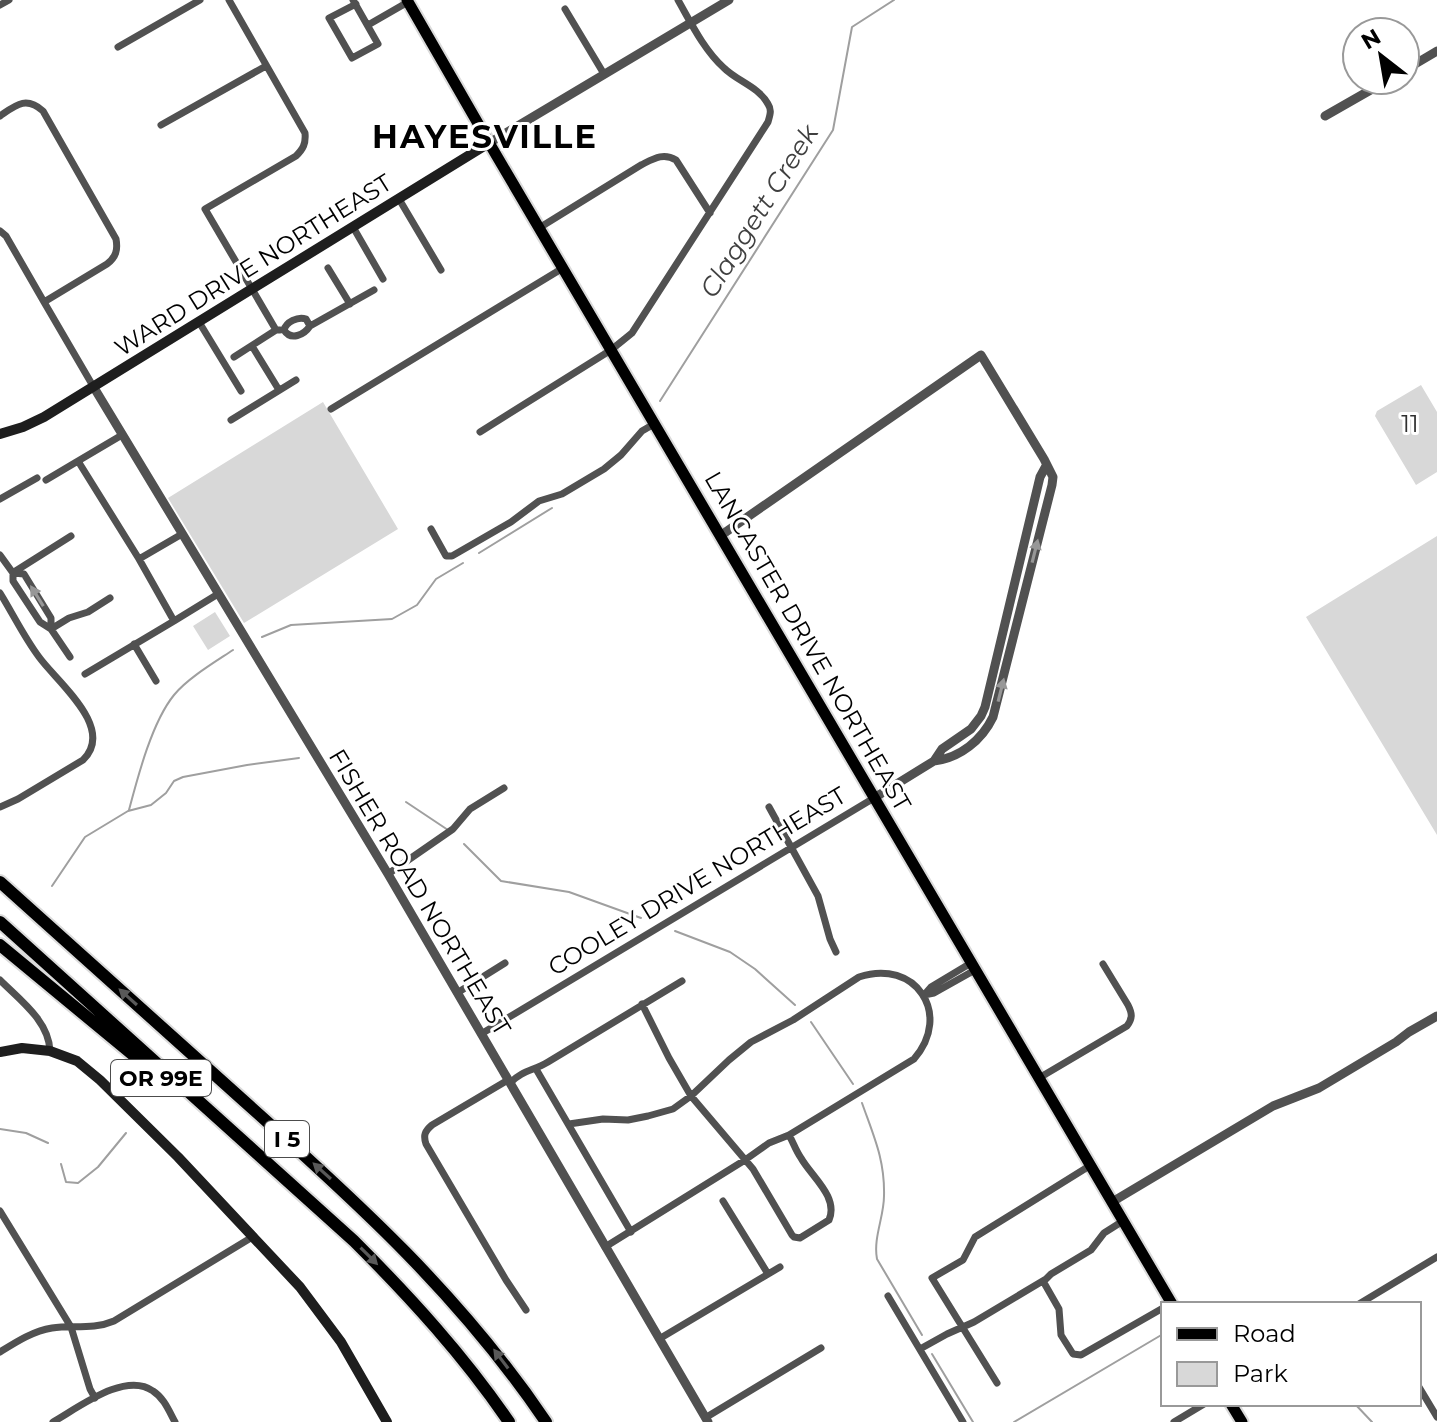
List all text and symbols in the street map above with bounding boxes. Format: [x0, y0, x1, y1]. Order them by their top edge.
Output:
north arrow [1341, 16, 1421, 96]
text: N [1356, 23, 1386, 55]
district label: HAYESVILLE [372, 117, 598, 156]
water label: Claggett Creek [693, 117, 826, 303]
street label: WARD DRIVE NORTHEAST [109, 168, 397, 362]
park label: 11 [1401, 409, 1419, 438]
street label: LANCASTER DRIVE NORTHEAST [699, 466, 917, 816]
one-way arrow [1030, 539, 1042, 564]
one-way arrow [30, 585, 45, 606]
one-way arrow [995, 677, 1008, 702]
street label: FISHER ROAD NORTHEAST [323, 744, 517, 1040]
street label: COOLEY DRIVE NORTHEAST [543, 780, 851, 982]
one-way arrow [118, 989, 138, 1006]
road number: OR 99E [111, 1060, 211, 1096]
road number: I 5 [265, 1121, 309, 1157]
one-way arrow [312, 1162, 331, 1180]
one-way arrow [359, 1247, 378, 1265]
legend [1161, 1302, 1421, 1406]
text: Road [1233, 1319, 1296, 1348]
one-way arrow [493, 1349, 509, 1369]
text: Park [1233, 1359, 1288, 1388]

